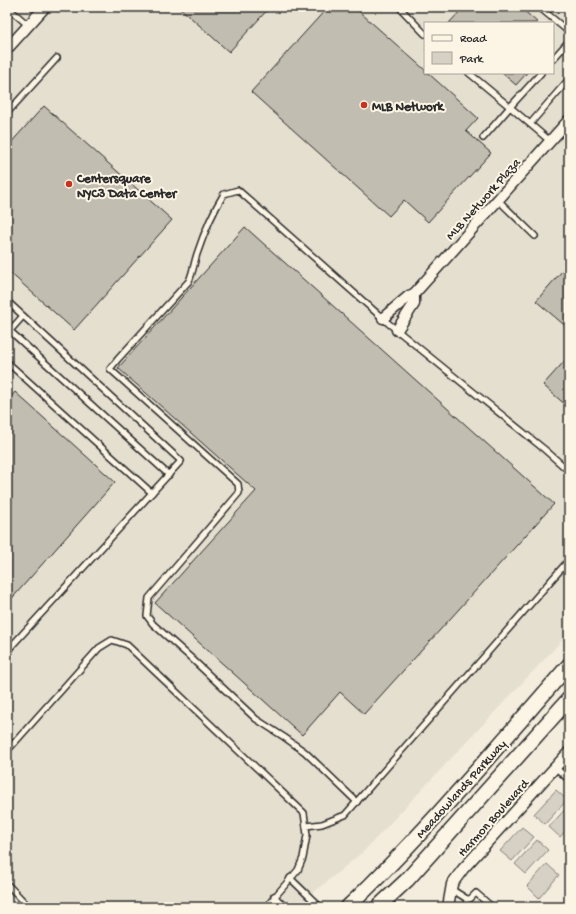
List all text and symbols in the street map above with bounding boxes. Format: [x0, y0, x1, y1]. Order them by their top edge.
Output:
legend [424, 22, 554, 74]
text: Road [460, 33, 487, 47]
text: Park [459, 53, 485, 67]
marker: MLB Network [359, 100, 369, 110]
place label: MLB Network [372, 100, 445, 115]
street label: MLB Network Plaza [443, 155, 525, 244]
place label: Centersquare NYC3 Data Center [76, 172, 178, 202]
marker: Centersquare NYC3 Data Center [64, 179, 74, 189]
street label: Meadowlands Parkway [414, 737, 511, 842]
street label: Harmon Boulevard [455, 776, 533, 860]

